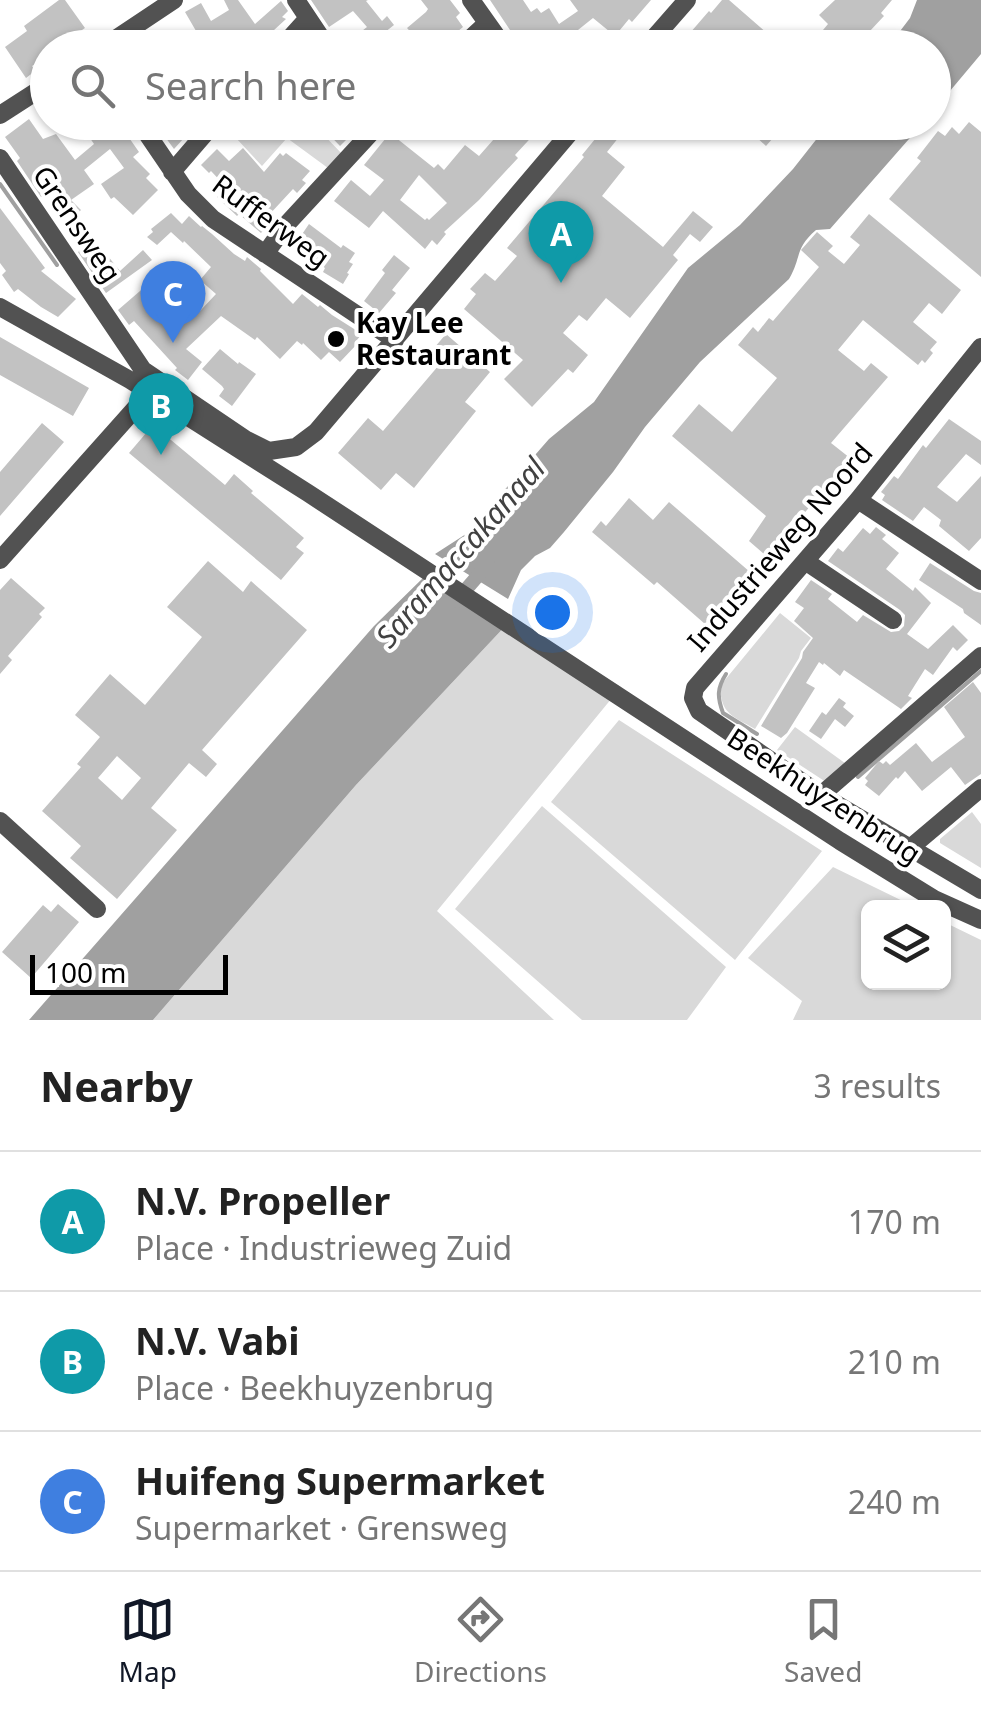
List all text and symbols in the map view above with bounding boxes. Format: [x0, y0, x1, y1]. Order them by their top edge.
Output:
search box [30, 30, 951, 140]
icon: search [65, 58, 120, 113]
text: Search here [145, 59, 356, 111]
street label: Grensweg [25, 158, 131, 289]
street label: Rufferweg [205, 165, 338, 276]
pin: A [528, 200, 594, 283]
pin: C [140, 260, 206, 343]
place label: Kay Lee Restaurant [356, 303, 511, 373]
marker: Kay Lee Restaurant [325, 328, 347, 350]
pin: B [128, 372, 194, 455]
street label: Industrieweg Noord [678, 434, 880, 659]
water label: Saramaccakanaal [366, 447, 555, 656]
your location [527, 587, 578, 638]
street label: Beekhuyzenbrug [721, 718, 928, 872]
map controls [861, 900, 951, 990]
button: layers [861, 900, 951, 990]
scale bar [30, 950, 228, 994]
text: 100 m [45, 953, 127, 991]
text: Nearby [40, 1057, 193, 1114]
text: 3 results [814, 1064, 941, 1107]
text: N.V. Propeller [135, 1174, 390, 1226]
text: A [61, 1200, 84, 1243]
text: 170 m [848, 1200, 941, 1243]
text: Place · Industrieweg Zuid [135, 1226, 512, 1269]
text: N.V. Vabi [135, 1314, 300, 1366]
text: B [62, 1340, 83, 1383]
text: 210 m [848, 1340, 941, 1383]
text: Place · Beekhuyzenbrug [135, 1366, 494, 1409]
text: Huifeng Supermarket [135, 1454, 545, 1506]
text: C [62, 1480, 83, 1523]
text: 240 m [848, 1480, 941, 1523]
text: Supermarket · Grensweg [135, 1506, 508, 1549]
tab: Map [119, 1592, 177, 1690]
tab: Directions [414, 1592, 547, 1690]
tab: Saved [784, 1592, 862, 1690]

